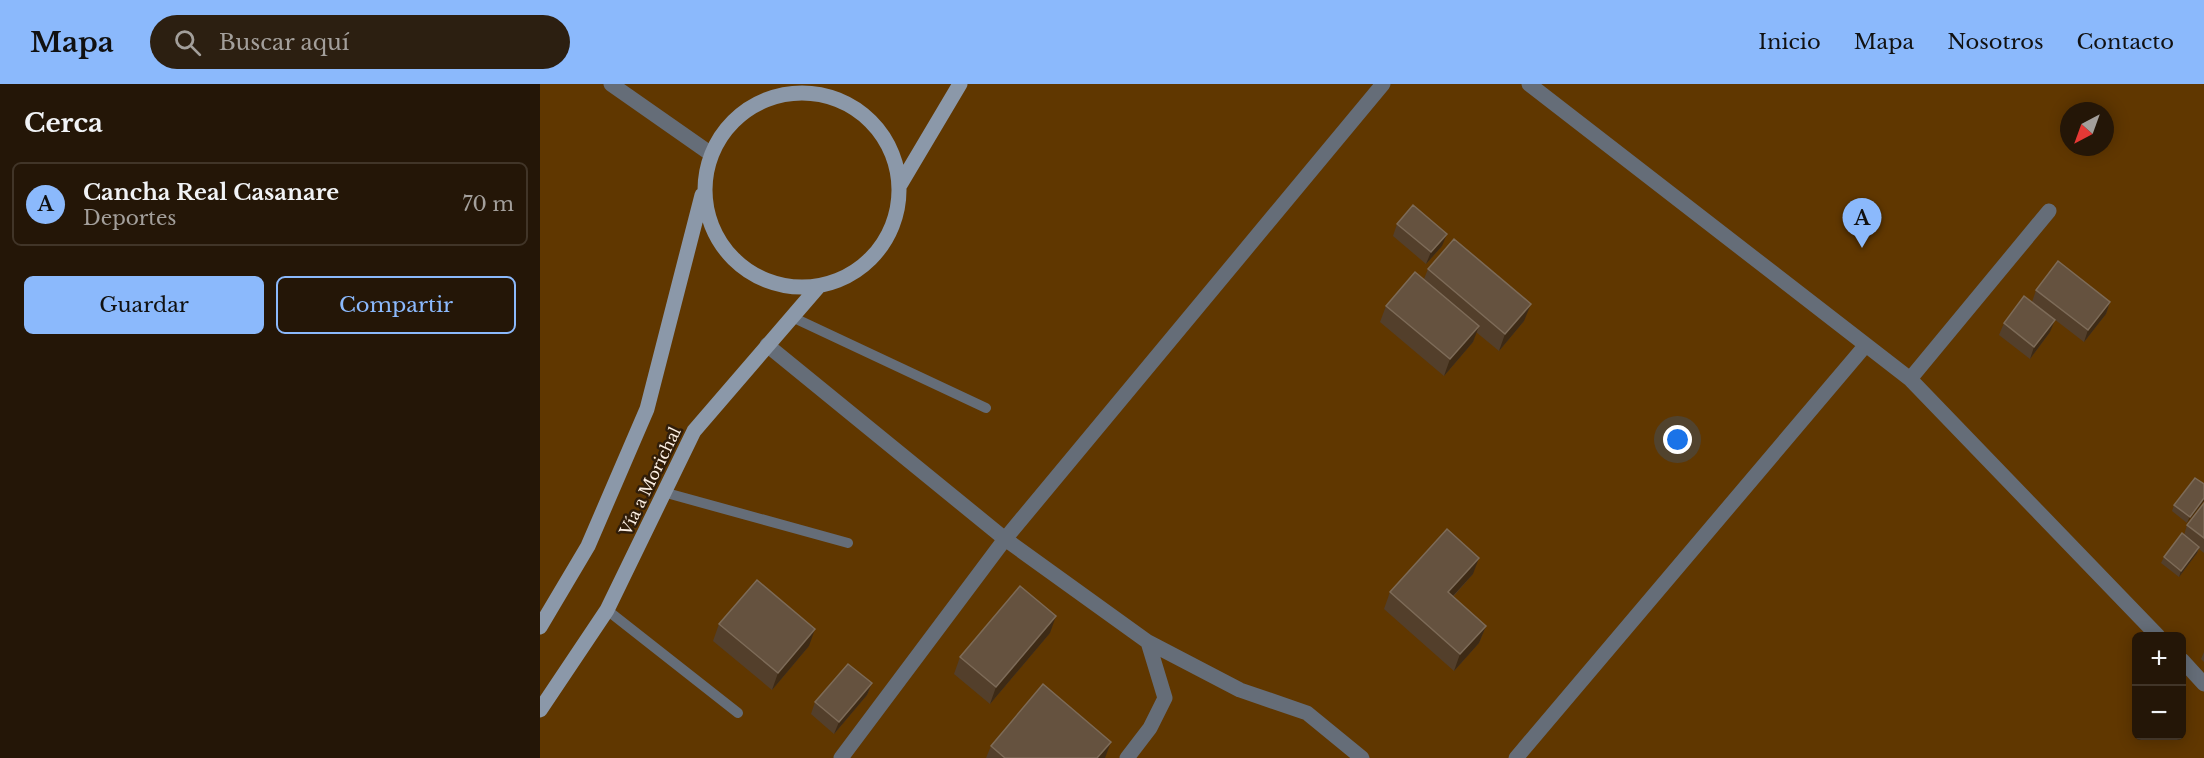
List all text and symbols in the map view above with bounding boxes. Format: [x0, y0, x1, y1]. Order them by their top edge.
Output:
search box [150, 15, 570, 69]
text: Mapa [30, 25, 114, 60]
icon: search [171, 26, 204, 59]
text: Buscar aquí [219, 29, 349, 56]
text: Inicio [1758, 29, 1821, 55]
text: Mapa [1854, 29, 1914, 55]
text: Nosotros [1947, 29, 2043, 55]
text: Contacto [2076, 29, 2174, 55]
north arrow [2060, 102, 2114, 156]
text: Cerca [24, 107, 103, 139]
text: Cancha Real Casanare [83, 179, 339, 206]
text: A [37, 192, 54, 216]
text: 70 m [462, 192, 514, 216]
pin: A [1842, 198, 1882, 248]
text: Deportes [83, 206, 176, 230]
button: Guardar [24, 276, 264, 334]
button: Compartir [276, 276, 516, 334]
street label: Vía a Morichal [615, 423, 685, 539]
your location [1663, 425, 1692, 454]
map controls [2132, 632, 2186, 740]
button: + [2132, 632, 2186, 686]
button: − [2132, 686, 2186, 740]

